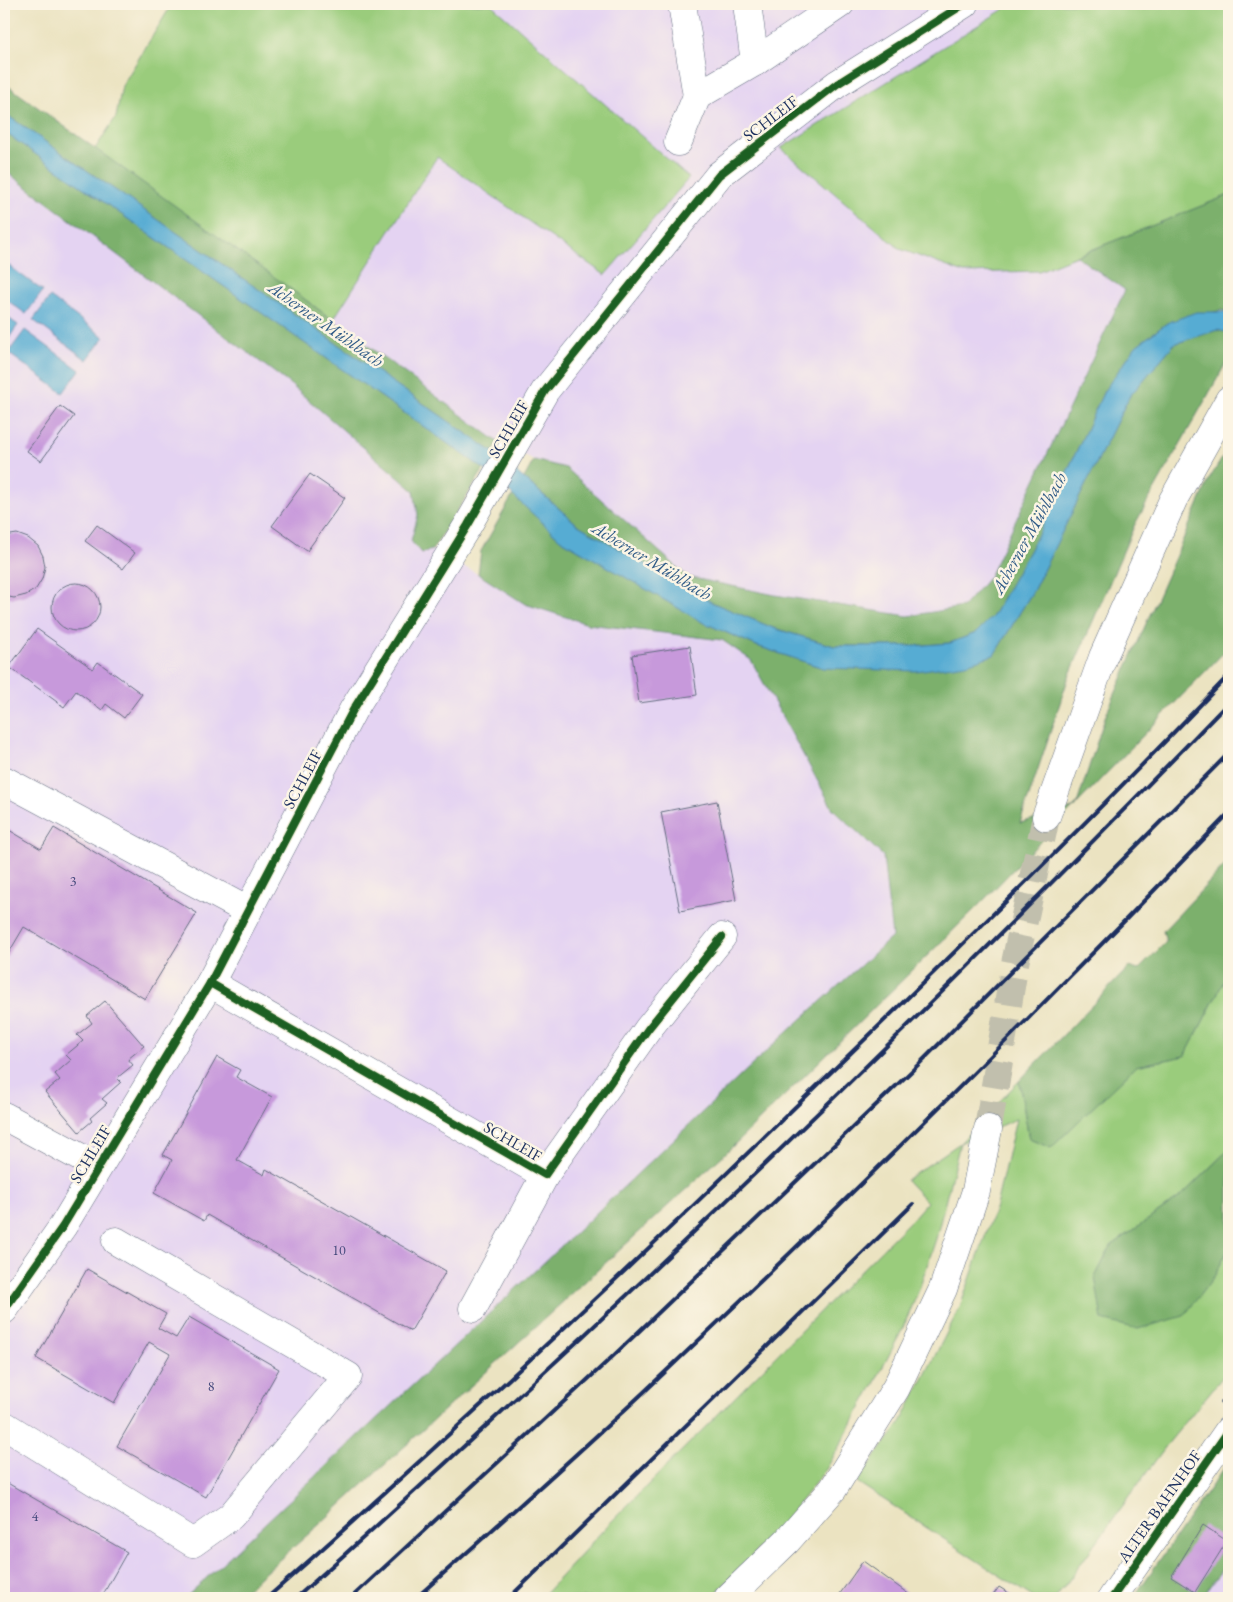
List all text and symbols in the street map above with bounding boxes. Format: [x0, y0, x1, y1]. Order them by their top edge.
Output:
street label: SCHLEIF [739, 91, 802, 146]
water label: Acherner Mühlbach [263, 274, 388, 372]
street label: SCHLEIF [483, 396, 533, 462]
water label: Acherner Mühlbach [985, 468, 1071, 599]
water label: Acherner Mühlbach [587, 515, 716, 605]
street label: SCHLEIF [278, 746, 327, 812]
house number: 3 [70, 872, 77, 890]
street label: SCHLEIF [480, 1116, 546, 1166]
street label: SCHLEIF [65, 1122, 116, 1187]
house number: 10 [332, 1241, 346, 1259]
house number: 8 [208, 1377, 215, 1395]
street label: ALTER BAHNHOF [1112, 1446, 1206, 1567]
house number: 4 [32, 1507, 39, 1525]

